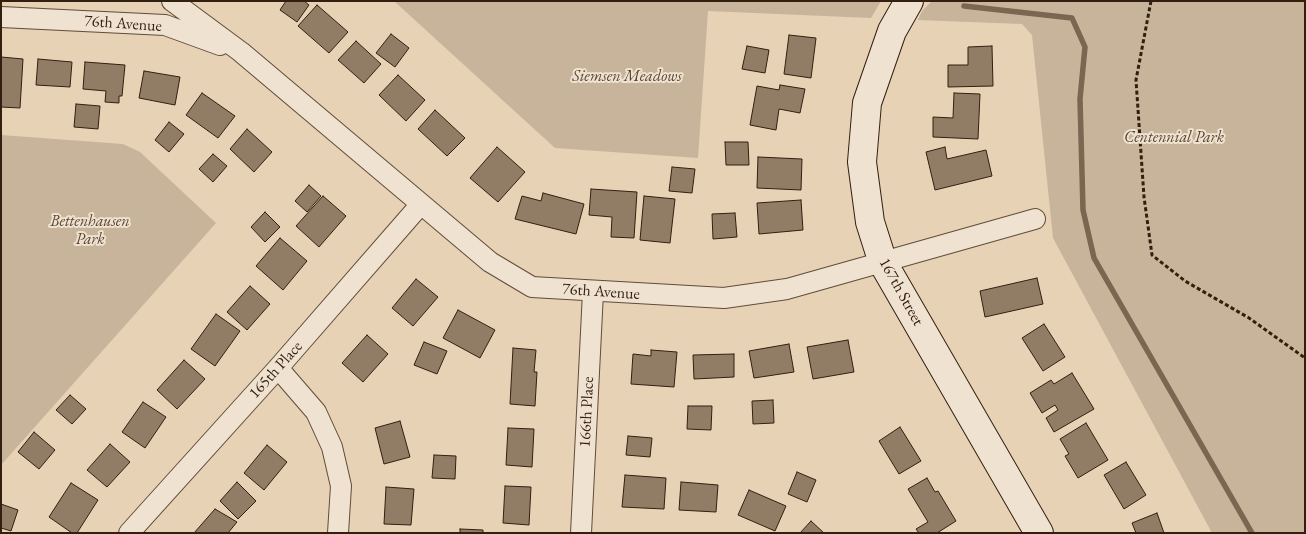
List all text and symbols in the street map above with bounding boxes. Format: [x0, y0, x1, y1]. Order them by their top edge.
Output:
street label: 76th Avenue [84, 12, 162, 36]
park label: Siemsen Meadows [572, 67, 682, 87]
park label: Centennial Park [1124, 128, 1224, 148]
park label: Bettenhausen Park [50, 212, 130, 250]
street label: 167th Street [875, 255, 927, 329]
street label: 76th Avenue [562, 280, 640, 304]
street label: 165th Place [245, 337, 307, 403]
street label: 166th Place [576, 376, 598, 448]

